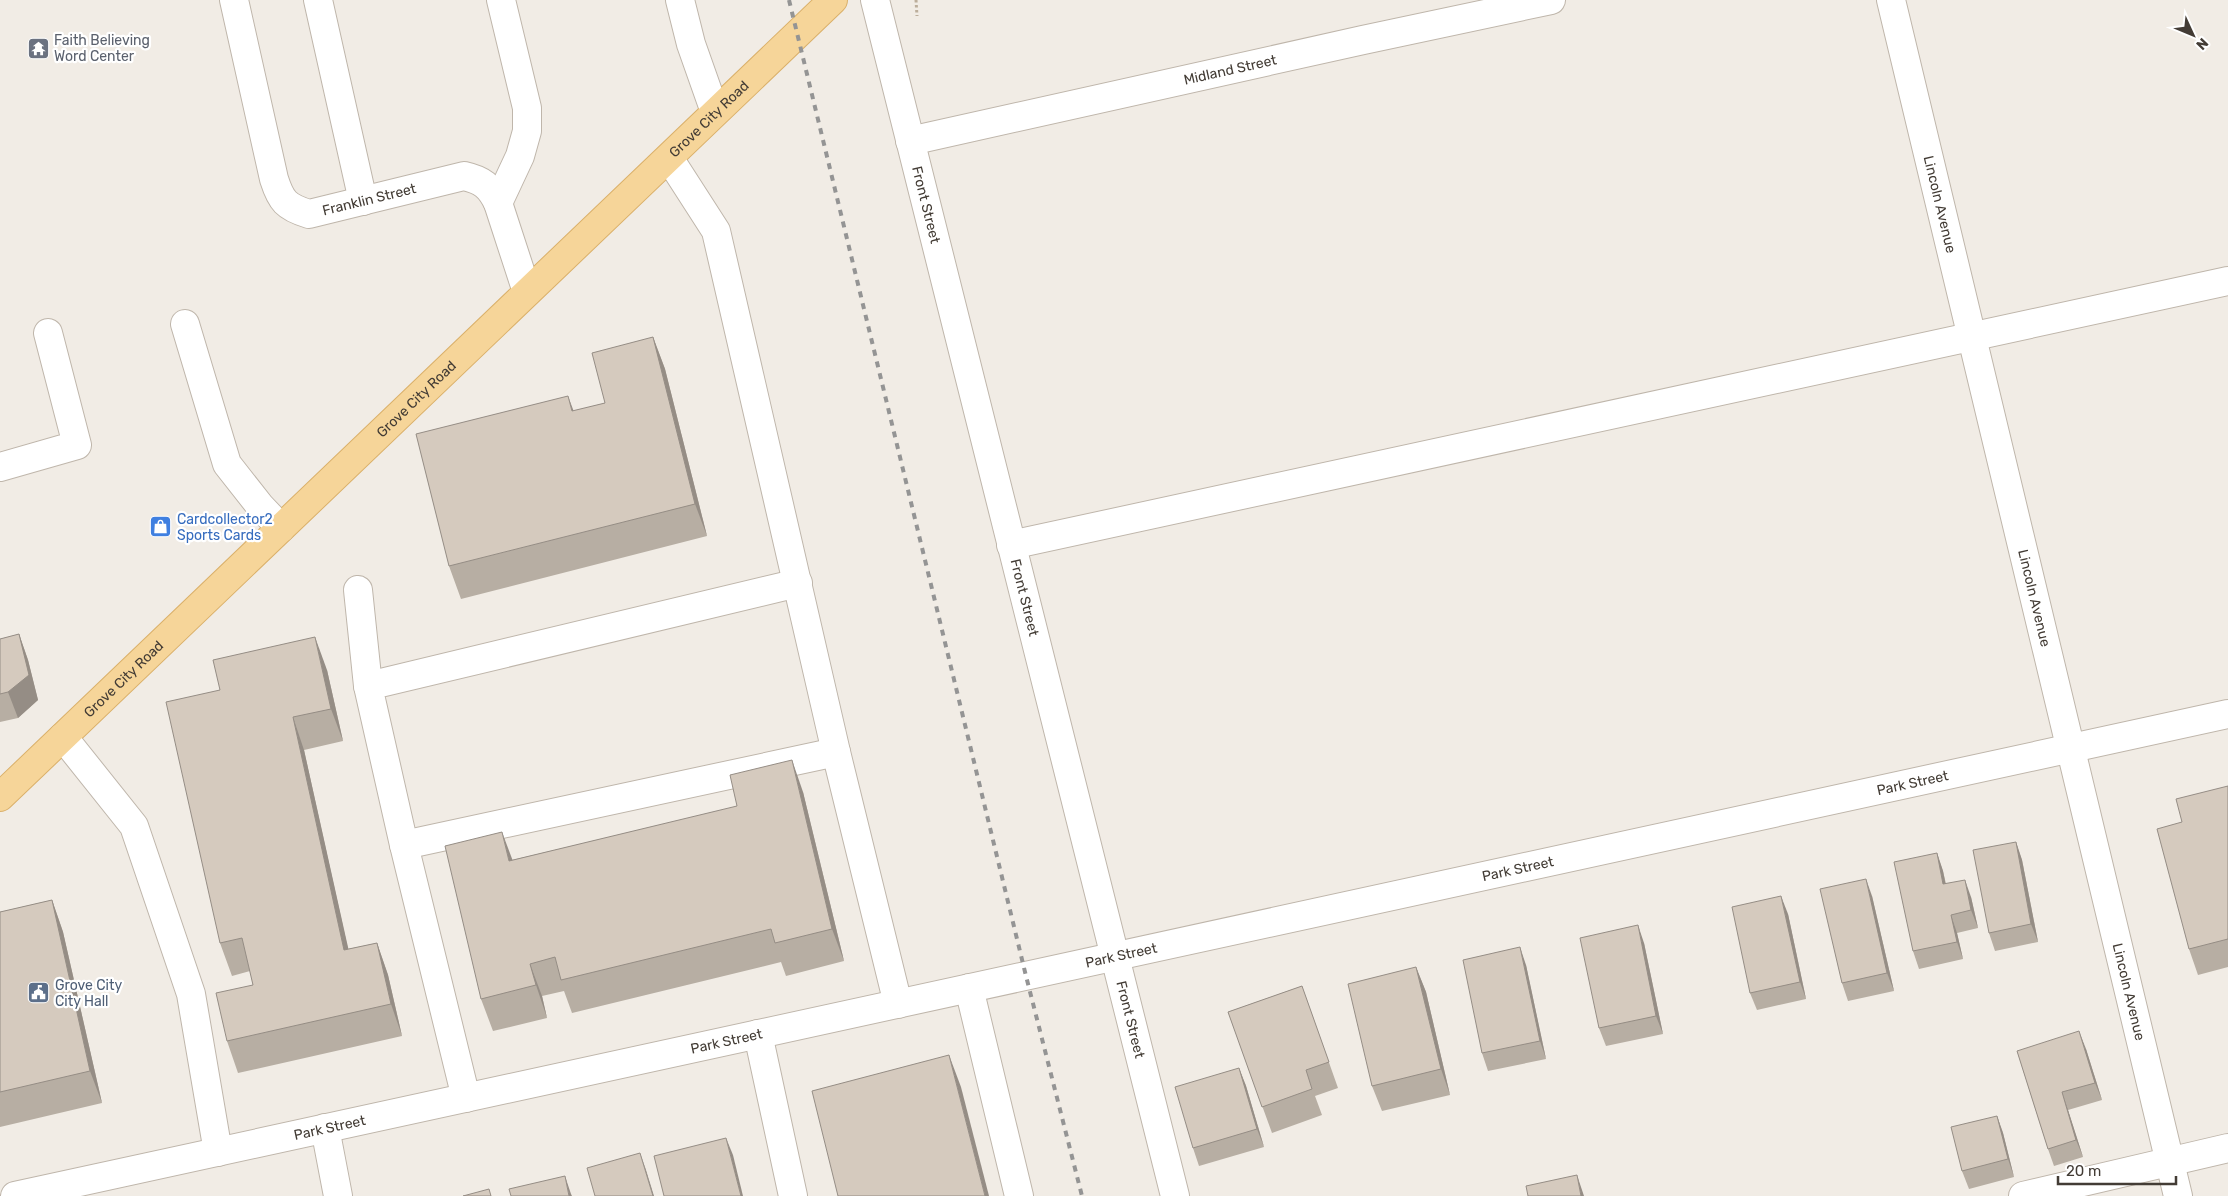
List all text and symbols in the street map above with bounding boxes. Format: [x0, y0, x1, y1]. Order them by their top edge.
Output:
north arrow [2168, 10, 2218, 60]
place label: Faith Believing Word Center [54, 32, 150, 65]
text: N [2192, 34, 2212, 53]
temple icon: Faith Believing Word Center [26, 36, 50, 60]
street label: Midland Street [1182, 51, 1279, 88]
street label: Grove City Road [666, 77, 752, 161]
street label: Lincoln Avenue [1920, 154, 1960, 255]
street label: Front Street [908, 164, 944, 246]
street label: Franklin Street [321, 179, 418, 219]
street label: Grove City Road [373, 357, 459, 441]
place label: Cardcollector2 Sports Cards [177, 511, 273, 544]
shop icon: Cardcollector2 Sports Cards [149, 515, 173, 539]
street label: Lincoln Avenue [2015, 548, 2054, 649]
street label: Front Street [1007, 557, 1043, 638]
street label: Grove City Road [80, 637, 167, 721]
street label: Park Street [1875, 767, 1950, 799]
street label: Park Street [1480, 853, 1556, 885]
street label: Park Street [1084, 939, 1159, 971]
street label: Lincoln Avenue [2109, 941, 2149, 1042]
place label: Grove City City Hall [55, 977, 122, 1010]
street label: Front Street [1113, 979, 1149, 1060]
public building icon: Grove City City Hall [27, 981, 51, 1005]
street label: Park Street [689, 1025, 764, 1057]
street label: Park Street [292, 1111, 368, 1144]
scale bar [2058, 1154, 2176, 1186]
text: 20 m [2066, 1162, 2101, 1180]

